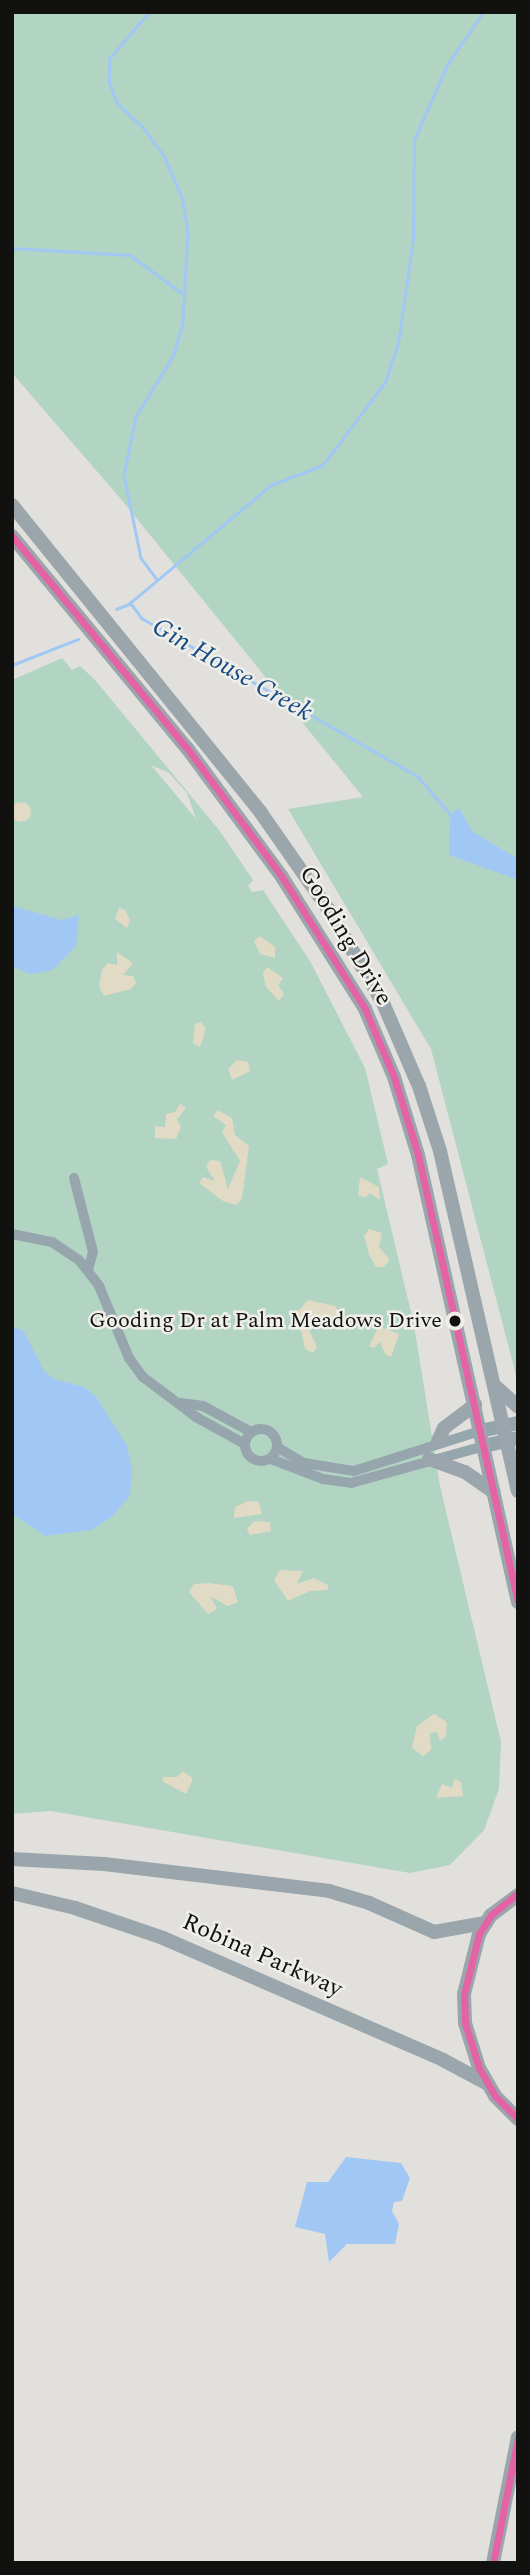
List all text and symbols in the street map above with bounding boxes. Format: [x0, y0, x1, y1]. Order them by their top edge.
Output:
water label: Gin House Creek [146, 611, 318, 729]
street label: Gooding Drive [292, 861, 398, 1011]
place label: Gooding Dr at Palm Meadows Drive [89, 1308, 442, 1334]
marker: Gooding Dr at Palm Meadows Drive [448, 1314, 462, 1328]
street label: Robina Parkway [178, 1908, 346, 2004]

